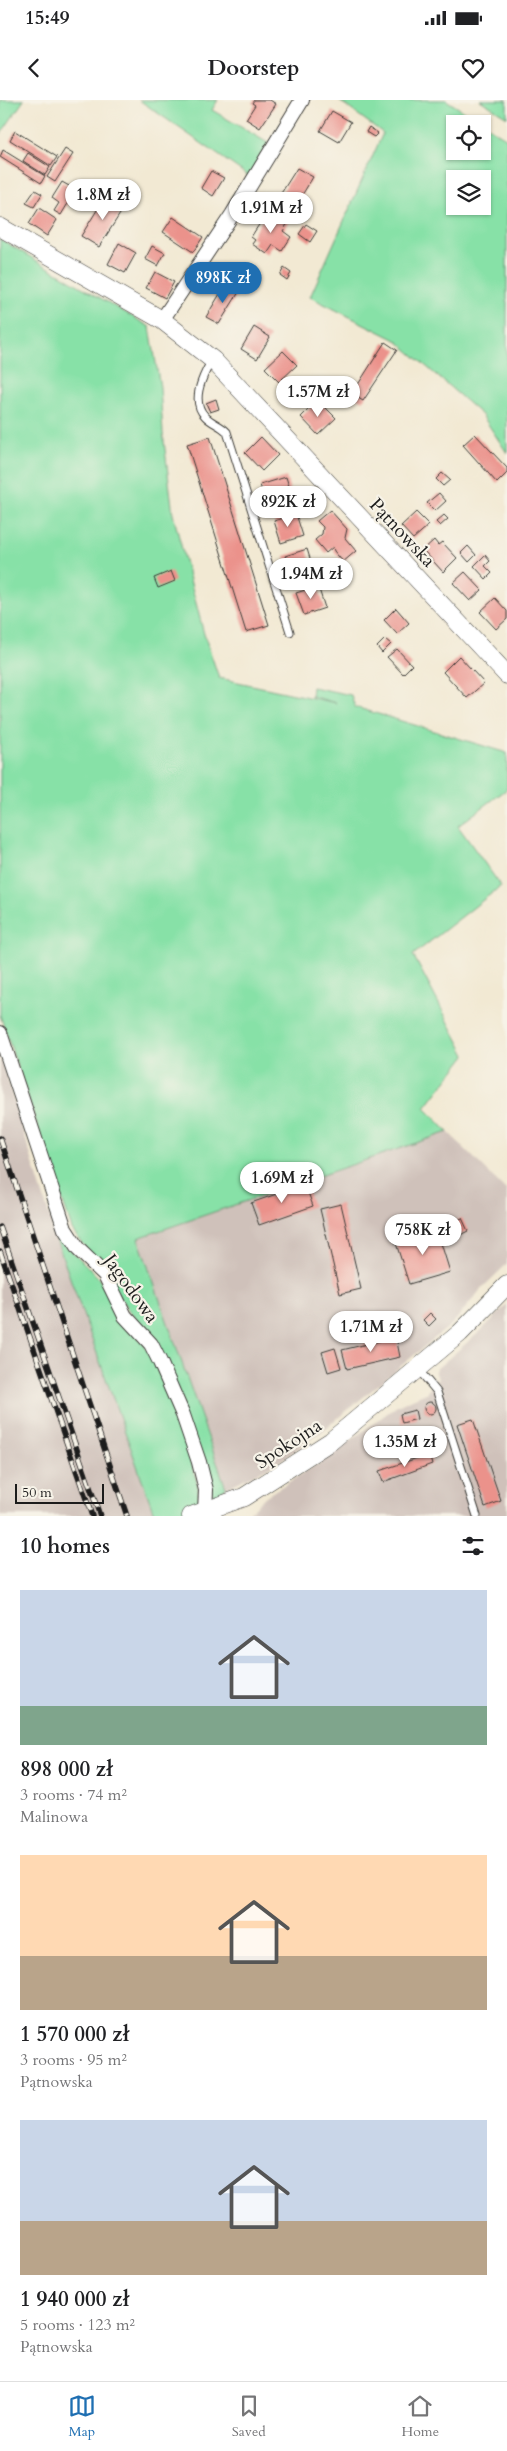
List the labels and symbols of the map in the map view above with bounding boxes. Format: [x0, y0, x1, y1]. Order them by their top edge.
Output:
pin: 1.8M zł [57, 178, 149, 221]
pin: 1.91M zł [219, 192, 323, 234]
pin: 898K zł [177, 262, 269, 304]
pin: 1.57M zł [266, 376, 370, 418]
pin: 892K zł [242, 486, 334, 528]
street label: Pątnowska [363, 492, 441, 573]
pin: 1.94M zł [259, 558, 363, 600]
pin: 1.69M zł [230, 1162, 334, 1204]
pin: 758K zł [377, 1214, 469, 1256]
street label: Jagodowa [96, 1246, 165, 1328]
pin: 1.71M zł [319, 1310, 423, 1353]
street label: Spokojna [250, 1413, 327, 1475]
pin: 1.35M zł [353, 1426, 457, 1468]
scale bar [15, 1481, 104, 1504]

